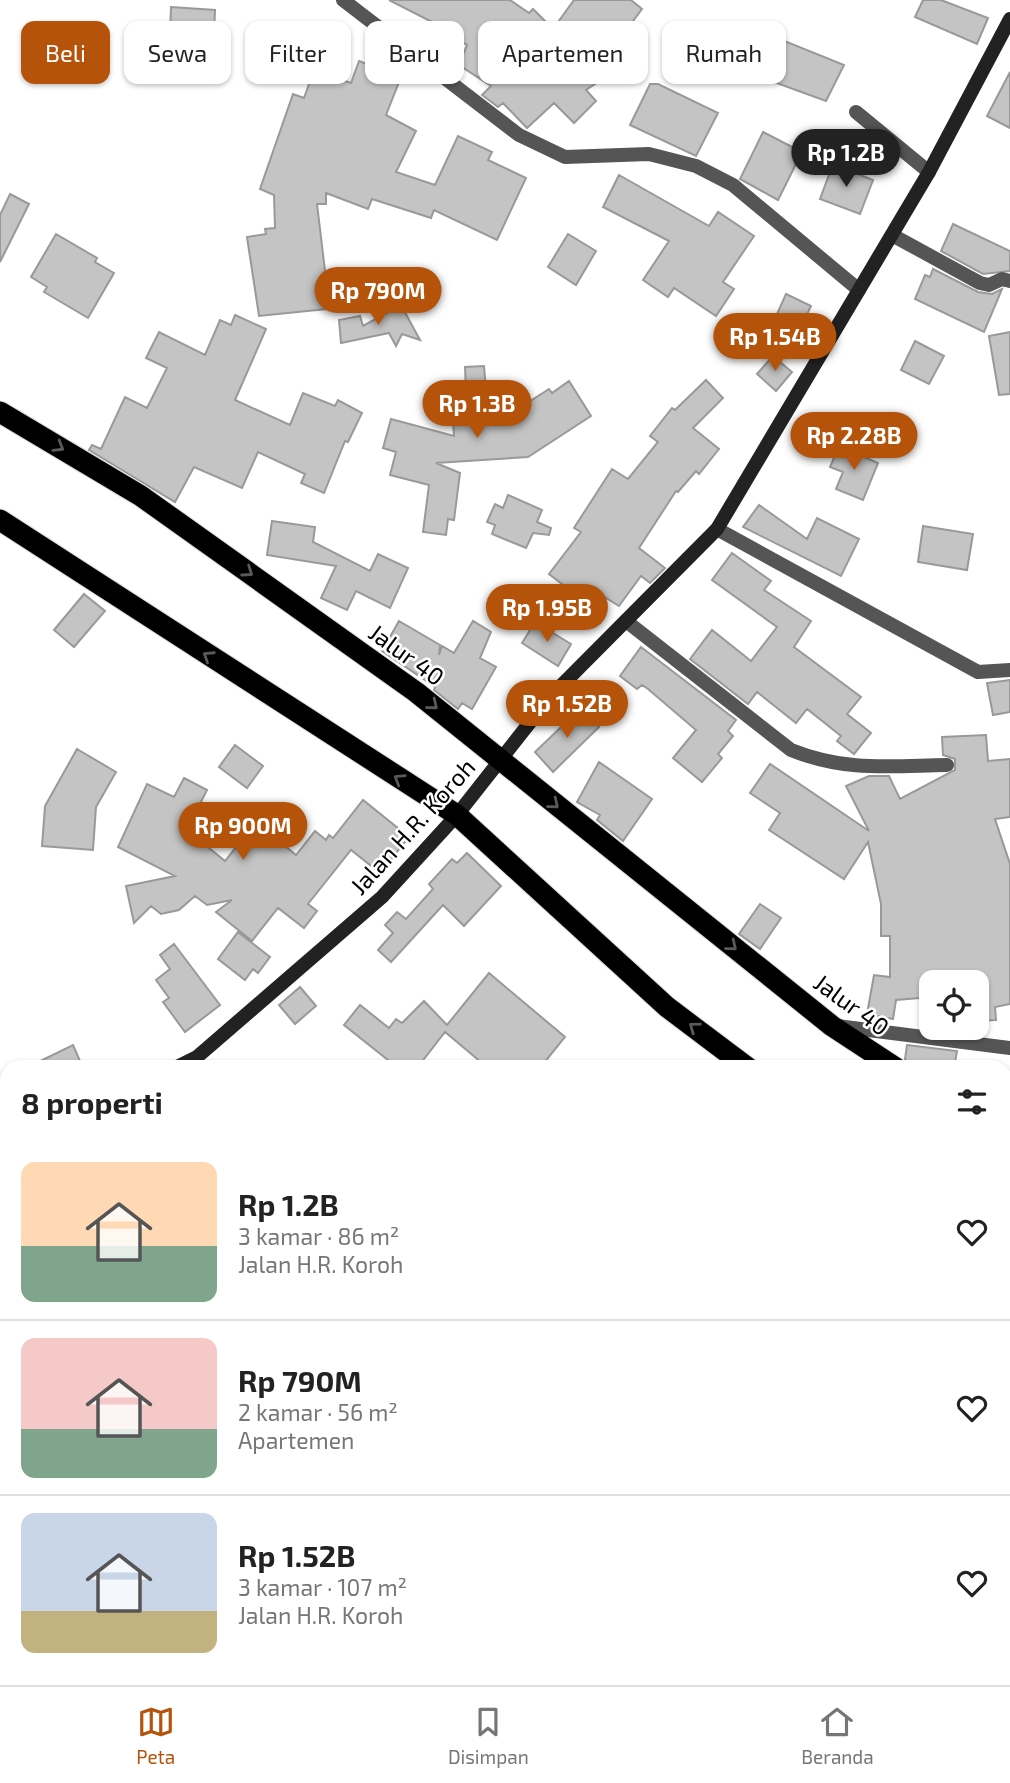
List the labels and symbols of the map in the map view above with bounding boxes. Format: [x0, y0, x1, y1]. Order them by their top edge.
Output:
pin: Rp 1.2B [781, 130, 911, 189]
pin: Rp 790M [313, 268, 443, 327]
pin: Rp 1.54B [703, 314, 847, 373]
pin: Rp 1.3B [412, 380, 542, 440]
pin: Rp 2.28B [782, 412, 926, 472]
one-way arrow [51, 439, 64, 452]
one-way arrow [240, 564, 253, 576]
pin: Rp 1.95B [475, 584, 619, 644]
street label: Jalur 40 [364, 617, 450, 691]
one-way arrow [203, 651, 216, 664]
pin: Rp 1.52B [495, 680, 639, 740]
one-way arrow [424, 697, 437, 709]
street label: Jalan H.R. Koroh [343, 752, 481, 900]
one-way arrow [393, 775, 406, 788]
one-way arrow [546, 796, 559, 808]
pin: Rp 900M [178, 802, 308, 862]
one-way arrow [723, 938, 736, 950]
street label: Jalur 40 [809, 967, 895, 1041]
one-way arrow [689, 1023, 701, 1035]

